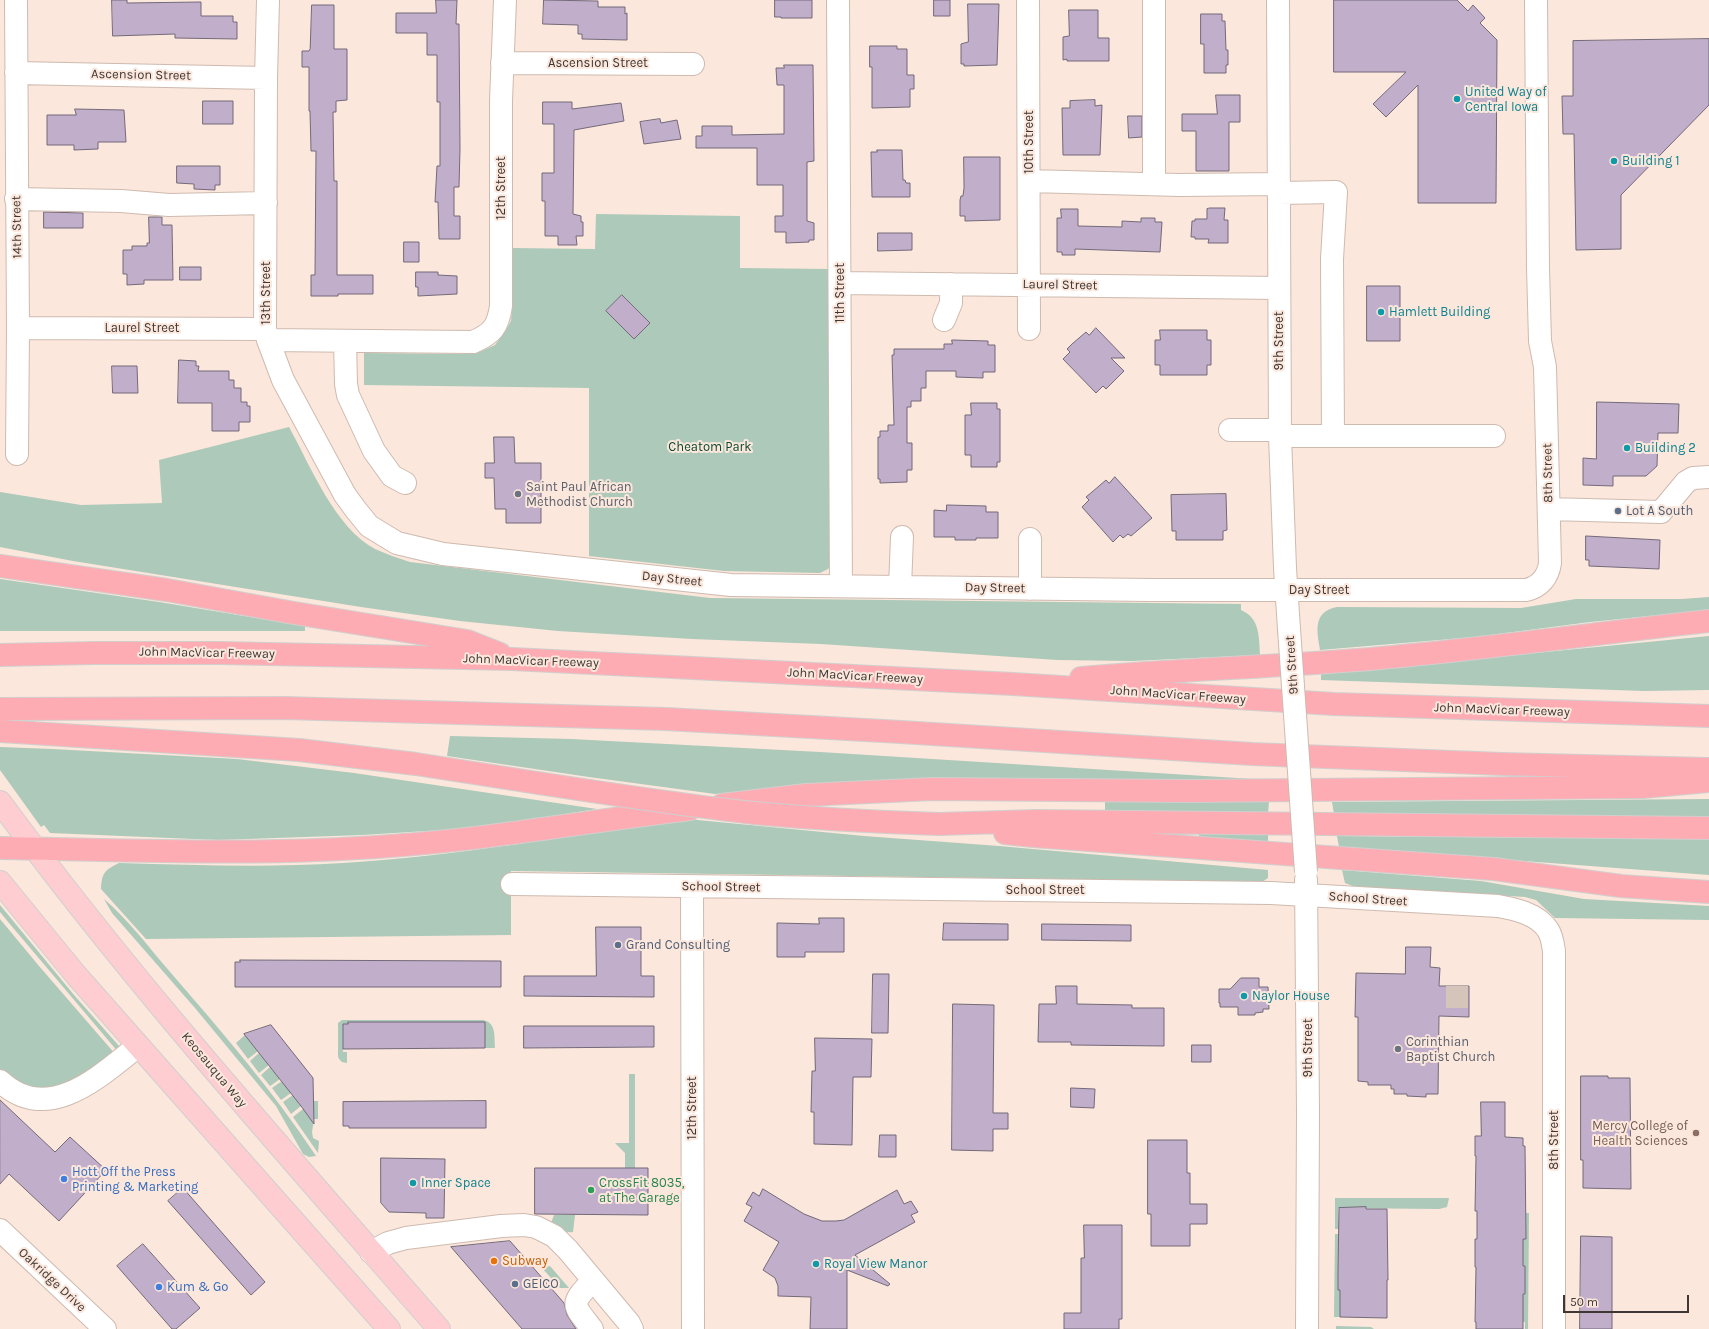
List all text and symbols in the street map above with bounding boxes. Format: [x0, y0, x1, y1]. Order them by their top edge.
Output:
street label: Ascension Street [548, 55, 648, 71]
street label: Ascension Street [91, 66, 191, 84]
place label: United Way of Central Iowa [1465, 84, 1547, 115]
marker: United Way of Central Iowa [1452, 94, 1462, 104]
street label: 10th Street [1021, 110, 1037, 174]
place label: Building 1 [1622, 153, 1680, 169]
street label: 12th Street [493, 156, 509, 220]
marker: Building 1 [1609, 156, 1619, 166]
street label: 14th Street [9, 195, 25, 259]
street label: 13th Street [258, 261, 274, 325]
street label: 11th Street [832, 263, 848, 323]
street label: Laurel Street [1022, 277, 1098, 293]
place label: Hamlett Building [1389, 304, 1490, 320]
marker: Hamlett Building [1376, 307, 1386, 317]
street label: 9th Street [1271, 311, 1287, 371]
street label: Laurel Street [105, 320, 179, 336]
park label: Cheatom Park [668, 439, 752, 455]
place label: Building 2 [1635, 440, 1696, 456]
street label: 8th Street [1540, 443, 1556, 503]
marker: Building 2 [1622, 443, 1632, 453]
place label: Saint Paul African Methodist Church [526, 479, 633, 510]
marker: Saint Paul African Methodist Church [513, 489, 523, 499]
place label: Lot A South [1626, 503, 1693, 519]
marker: Lot A South [1613, 506, 1623, 516]
street label: Day Street [641, 568, 703, 590]
street label: Day Street [965, 580, 1025, 596]
street label: Day Street [1289, 582, 1349, 598]
street label: 9th Street [1282, 635, 1302, 695]
street label: John MacVicar Freeway [139, 644, 275, 662]
street label: John MacVicar Freeway [463, 651, 599, 671]
street label: John MacVicar Freeway [787, 665, 923, 687]
street label: John MacVicar Freeway [1110, 682, 1246, 708]
street label: John MacVicar Freeway [1434, 700, 1570, 720]
street label: School Street [681, 879, 761, 895]
street label: School Street [1005, 882, 1085, 898]
street label: School Street [1328, 888, 1408, 910]
place label: Grand Consulting [626, 937, 730, 953]
marker: Grand Consulting [613, 940, 623, 950]
place label: Naylor House [1252, 988, 1330, 1004]
marker: Naylor House [1239, 991, 1249, 1001]
street label: 9th Street [1300, 1018, 1316, 1078]
street label: Keosauqua Way [178, 1029, 250, 1111]
place label: Corinthian Baptist Church [1406, 1034, 1495, 1065]
marker: Corinthian Baptist Church [1393, 1044, 1403, 1054]
street label: 12th Street [684, 1076, 700, 1140]
street label: 8th Street [1546, 1110, 1562, 1170]
place label: Mercy College of Health Sciences [1592, 1118, 1688, 1149]
marker: Mercy College of Health Sciences [1691, 1128, 1701, 1138]
place label: Hott Off the Press Printing & Marketing [72, 1164, 198, 1195]
marker: Hott Off the Press Printing & Marketing [59, 1174, 69, 1184]
place label: Inner Space [421, 1175, 491, 1191]
place label: CrossFit 8035, at The Garage [599, 1175, 685, 1206]
marker: Inner Space [408, 1178, 418, 1188]
marker: CrossFit 8035, at The Garage [586, 1185, 596, 1195]
street label: Oakridge Drive [15, 1245, 89, 1315]
place label: Subway [502, 1253, 548, 1269]
marker: Subway [489, 1256, 499, 1266]
place label: Royal View Manor [824, 1256, 927, 1272]
marker: Royal View Manor [811, 1259, 821, 1269]
place label: GEICO [523, 1276, 559, 1292]
place label: Kum & Go [167, 1279, 228, 1295]
marker: GEICO [510, 1279, 520, 1289]
marker: Kum & Go [154, 1282, 164, 1292]
scale bar [1565, 1287, 1691, 1313]
text: 50 m [1570, 1295, 1598, 1309]

